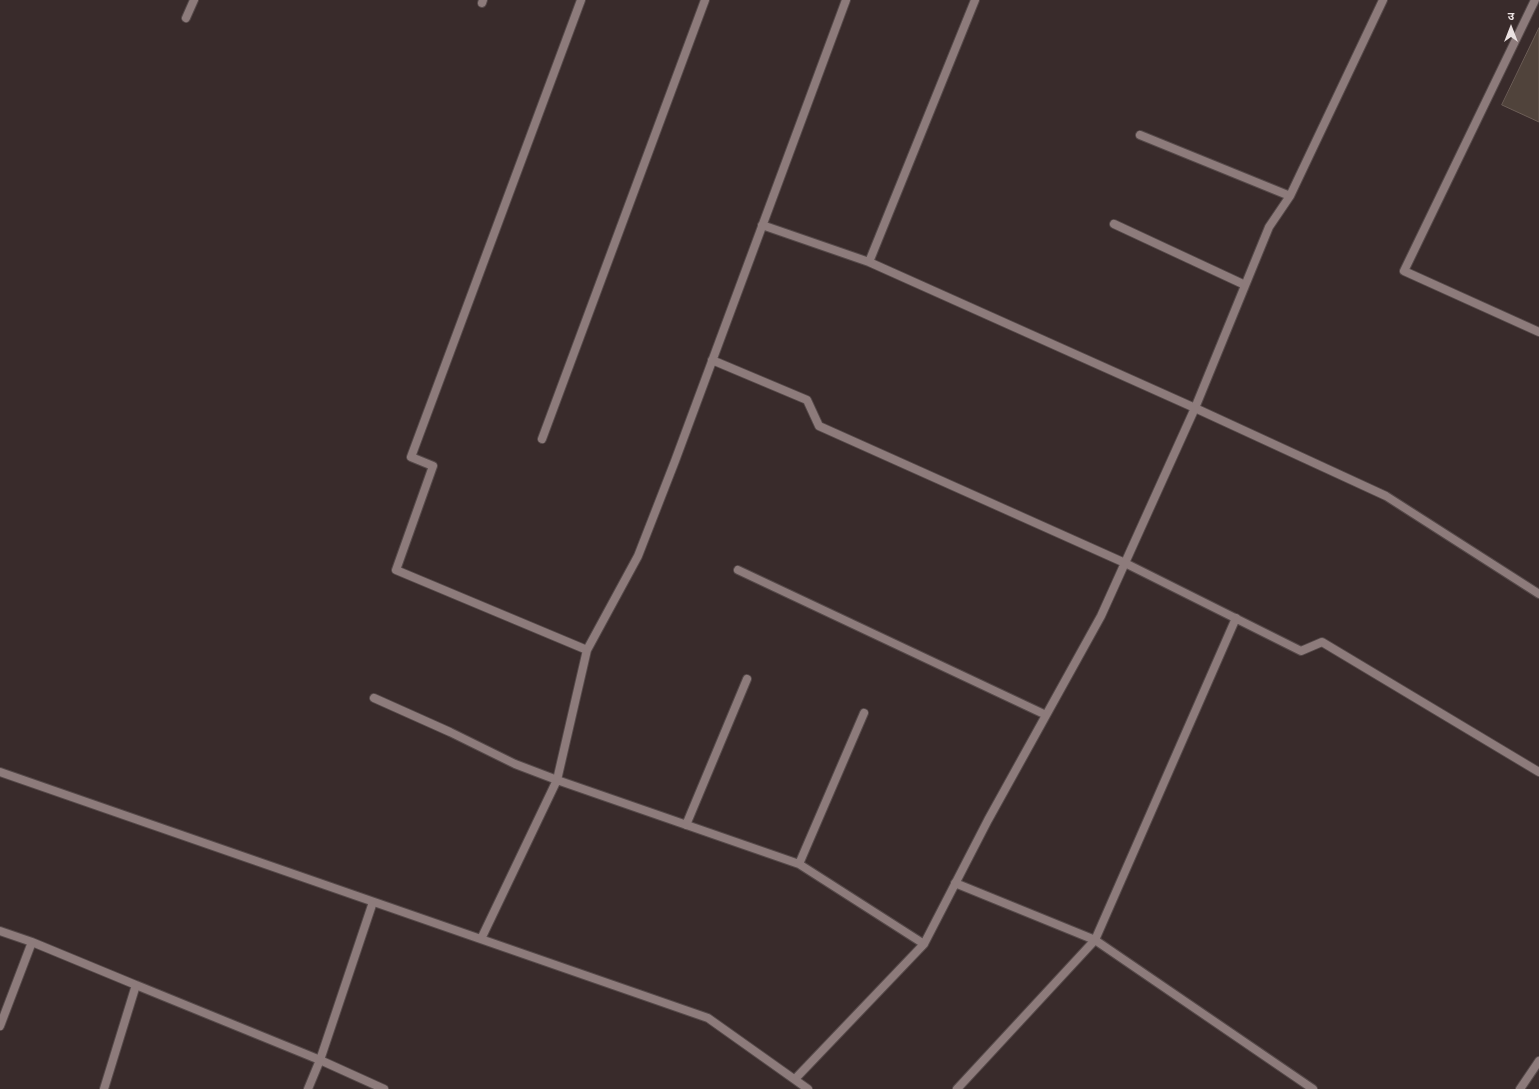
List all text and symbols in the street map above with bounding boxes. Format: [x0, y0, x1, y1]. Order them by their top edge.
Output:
north arrow [1491, 8, 1531, 48]
text: उ [1508, 8, 1514, 24]

